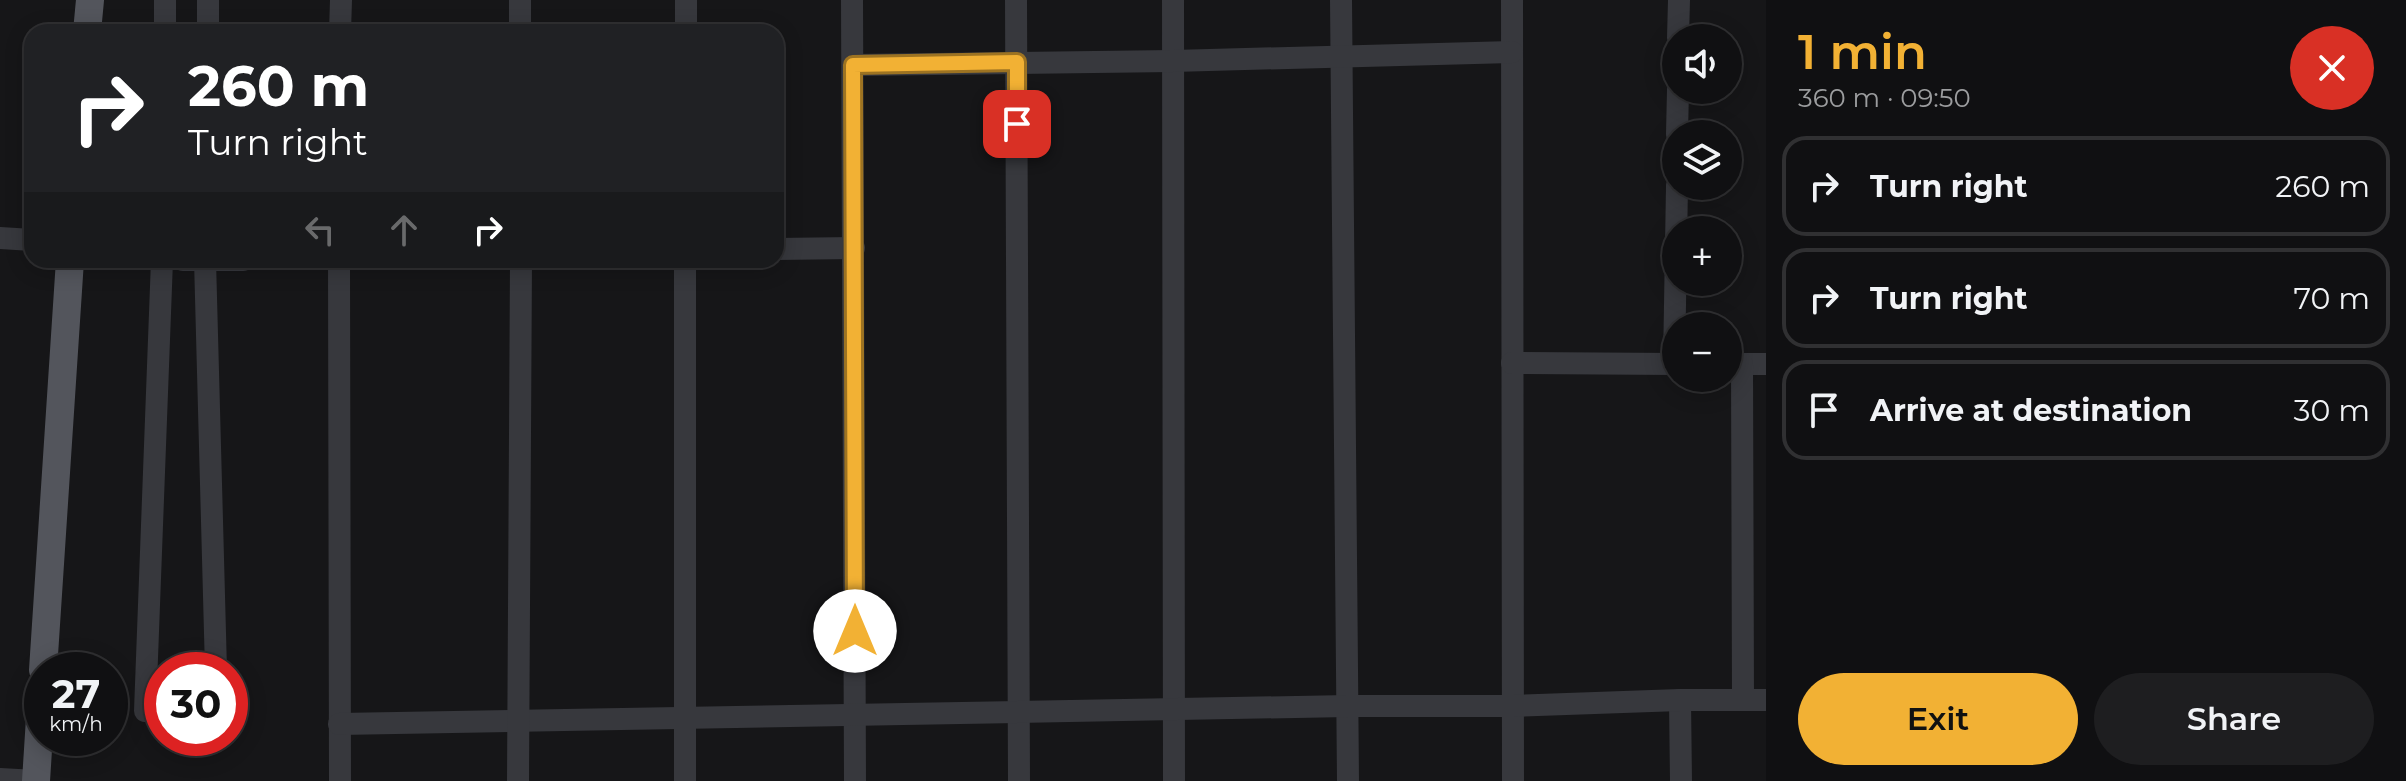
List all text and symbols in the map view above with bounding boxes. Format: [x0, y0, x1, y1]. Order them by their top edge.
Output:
text: 1 min [1798, 23, 1927, 81]
map controls [1662, 24, 1742, 392]
button: sound [1662, 24, 1742, 104]
button: close [2290, 26, 2374, 110]
text: 260 m [188, 52, 369, 120]
icon: right [56, 56, 160, 160]
text: 360 m · 09:50 [1798, 82, 1971, 114]
pin [983, 90, 1051, 158]
icon: arrive [995, 102, 1039, 146]
text: Turn right [188, 120, 368, 164]
button: layers [1662, 120, 1742, 200]
icon: right [1802, 164, 1846, 208]
text: Turn right [1870, 168, 2027, 205]
text: 260 m [2275, 168, 2370, 205]
icon: left [298, 208, 342, 252]
icon: ahead [382, 208, 426, 252]
icon: right [466, 208, 510, 252]
button: + [1662, 216, 1742, 296]
icon: right [1802, 276, 1846, 320]
text: Turn right [1870, 280, 2027, 317]
text: 70 m [2293, 280, 2370, 317]
button: − [1662, 312, 1742, 392]
icon: arrive [1802, 388, 1846, 432]
text: Arrive at destination [1870, 392, 2192, 429]
text: 30 m [2294, 392, 2370, 429]
position arrow [813, 589, 897, 673]
speed limit sign: 30 [144, 652, 248, 756]
text: 27 [52, 669, 100, 718]
button: Exit [1798, 673, 2078, 765]
button: Share [2094, 673, 2374, 765]
text: km/h [49, 712, 103, 736]

